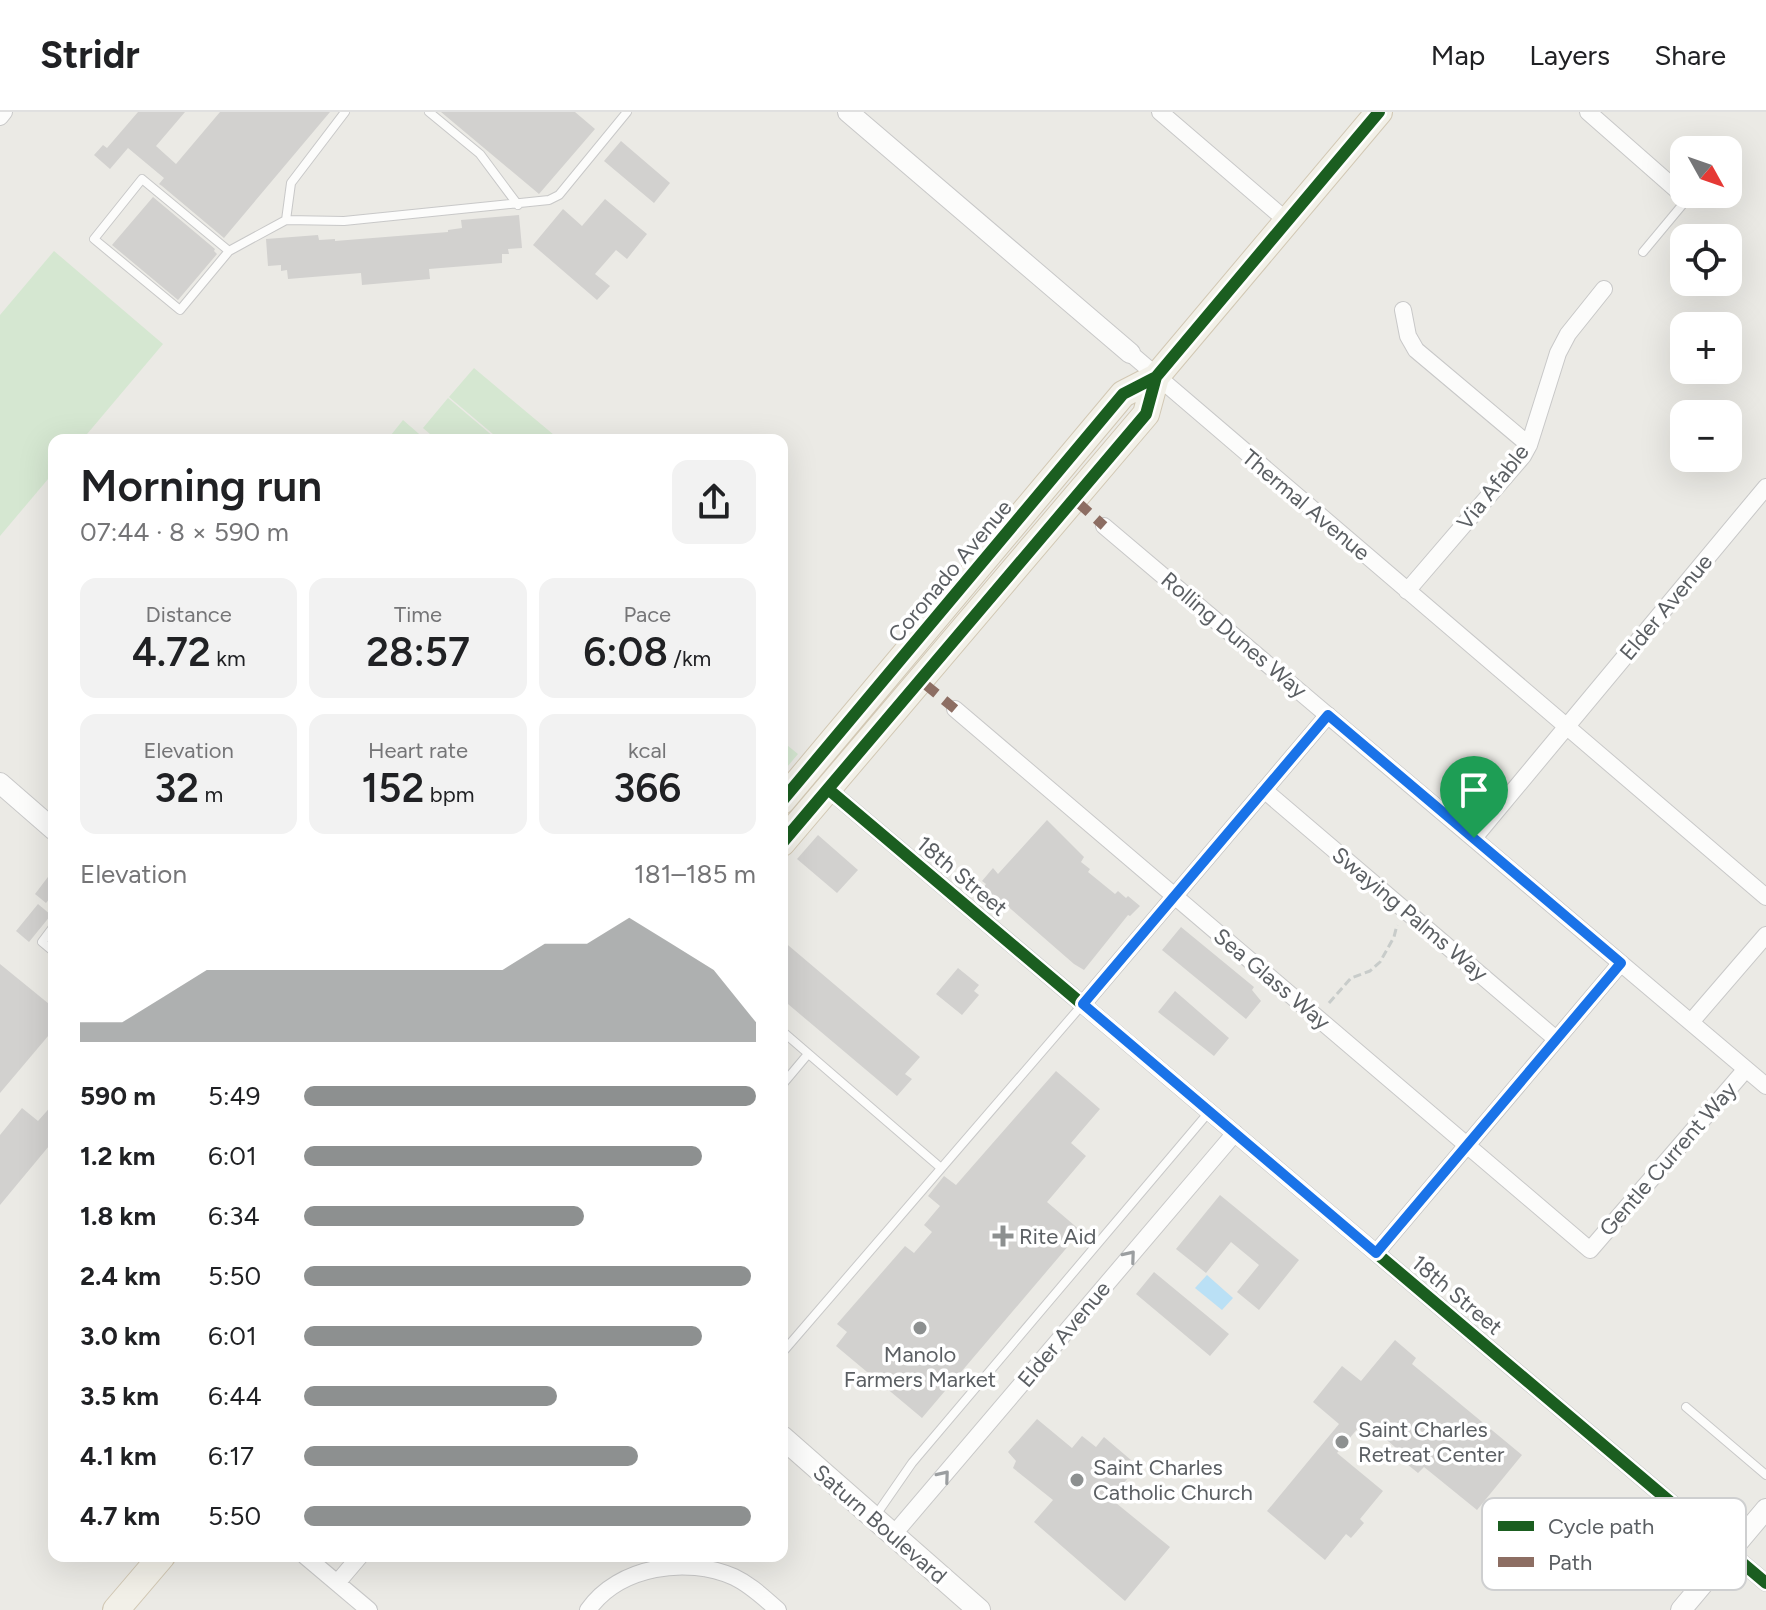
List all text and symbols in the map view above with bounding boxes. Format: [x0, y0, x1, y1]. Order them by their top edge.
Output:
text: Stridr [40, 32, 140, 78]
text: Map [1431, 38, 1485, 72]
text: Layers [1529, 38, 1610, 72]
text: Share [1654, 38, 1726, 72]
north arrow [1670, 136, 1742, 208]
map controls [1670, 136, 1742, 472]
button: locate [1670, 224, 1742, 296]
button: + [1670, 312, 1742, 384]
button: − [1670, 400, 1742, 472]
street label: Via Afable [1451, 439, 1535, 535]
street label: Thermal Avenue [1237, 444, 1375, 566]
text: Morning run [80, 459, 322, 512]
button: share [672, 460, 756, 544]
street label: Coronado Avenue [883, 494, 1017, 648]
text: 07:44 · 8 × 590 m [80, 516, 289, 548]
street label: Elder Avenue [1614, 549, 1718, 665]
street label: Rolling Dunes Way [1156, 566, 1313, 704]
text: Distance [146, 601, 232, 628]
text: Time [394, 601, 442, 628]
text: Pace [623, 601, 671, 628]
text: 4.72 [132, 628, 211, 676]
text: 28:57 [366, 628, 470, 676]
text: 6:08 [583, 628, 668, 676]
text: km [211, 645, 246, 672]
text: /km [668, 645, 711, 672]
text: Elevation [143, 737, 234, 764]
text: Heart rate [368, 737, 468, 764]
text: kcal [628, 737, 667, 764]
pin [1440, 756, 1508, 838]
text: 32 [154, 764, 199, 812]
text: 152 [362, 764, 424, 812]
text: 366 [613, 764, 681, 812]
icon: arrive [1452, 768, 1496, 812]
text: m [199, 781, 223, 808]
text: bpm [424, 781, 474, 808]
street label: 18th Street [911, 830, 1013, 922]
street label: Swaying Palms Way [1327, 841, 1494, 987]
text: Elevation [80, 858, 187, 890]
text: 181–185 m [634, 858, 756, 890]
street label: Sea Glass Way [1208, 922, 1336, 1036]
street label: Gentle Current Way [1594, 1076, 1743, 1242]
text: 590 m [80, 1080, 156, 1112]
text: 5:49 [208, 1080, 260, 1112]
text: 1.2 km [80, 1140, 155, 1172]
text: 6:01 [208, 1140, 257, 1172]
text: 1.8 km [80, 1200, 156, 1232]
text: 6:34 [208, 1200, 260, 1232]
place label: Rite Aid [1019, 1223, 1096, 1250]
marker: Rite Aid [994, 1227, 1012, 1245]
street label: 18th Street [1406, 1249, 1508, 1341]
one-way arrow [1120, 1251, 1135, 1266]
text: 2.4 km [80, 1260, 161, 1292]
text: 5:50 [208, 1260, 261, 1292]
street label: Elder Avenue [1012, 1276, 1116, 1392]
marker: Manolo Farmers Market [911, 1319, 929, 1337]
text: 3.0 km [80, 1320, 161, 1352]
text: 6:01 [208, 1320, 257, 1352]
place label: Manolo Farmers Market [844, 1341, 996, 1393]
text: 3.5 km [80, 1380, 159, 1412]
text: 6:44 [208, 1380, 262, 1412]
place label: Saint Charles Retreat Center [1358, 1416, 1505, 1468]
marker: Saint Charles Retreat Center [1333, 1433, 1351, 1451]
text: 4.1 km [80, 1440, 157, 1472]
text: 6:17 [208, 1440, 254, 1472]
place label: Saint Charles Catholic Church [1093, 1454, 1253, 1506]
street label: Saturn Boulevard [808, 1459, 952, 1589]
one-way arrow [934, 1471, 949, 1485]
marker: Saint Charles Catholic Church [1068, 1471, 1086, 1489]
legend [1482, 1498, 1746, 1590]
text: 4.7 km [80, 1500, 160, 1532]
text: 5:50 [208, 1500, 261, 1532]
text: Cycle path [1548, 1513, 1654, 1540]
text: Path [1548, 1549, 1592, 1576]

